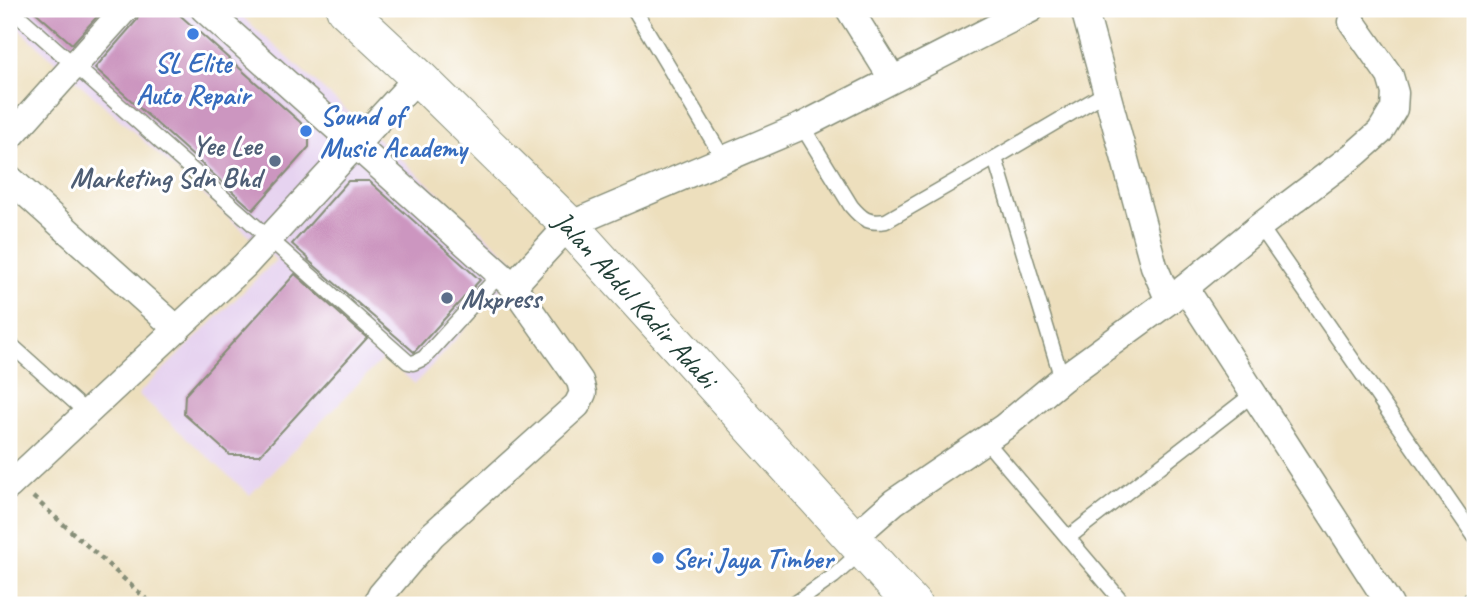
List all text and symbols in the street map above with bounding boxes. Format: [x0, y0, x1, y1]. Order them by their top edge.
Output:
marker: SL Elite Auto Repair [185, 26, 201, 42]
place label: SL Elite Auto Repair [136, 45, 253, 112]
place label: Sound of Music Academy [320, 98, 470, 165]
marker: Sound of Music Academy [298, 123, 314, 139]
place label: Yee Lee Marketing Sdn Bhd [70, 128, 266, 195]
marker: Yee Lee Marketing Sdn Bhd [267, 153, 283, 169]
street label: Jalan Abdul Kadir Adabi [545, 201, 728, 398]
place label: Mxpress [461, 281, 544, 316]
marker: Mxpress [439, 290, 455, 306]
place label: Seri Jaya Timber [672, 541, 835, 577]
marker: Seri Jaya Timber [650, 550, 666, 566]

